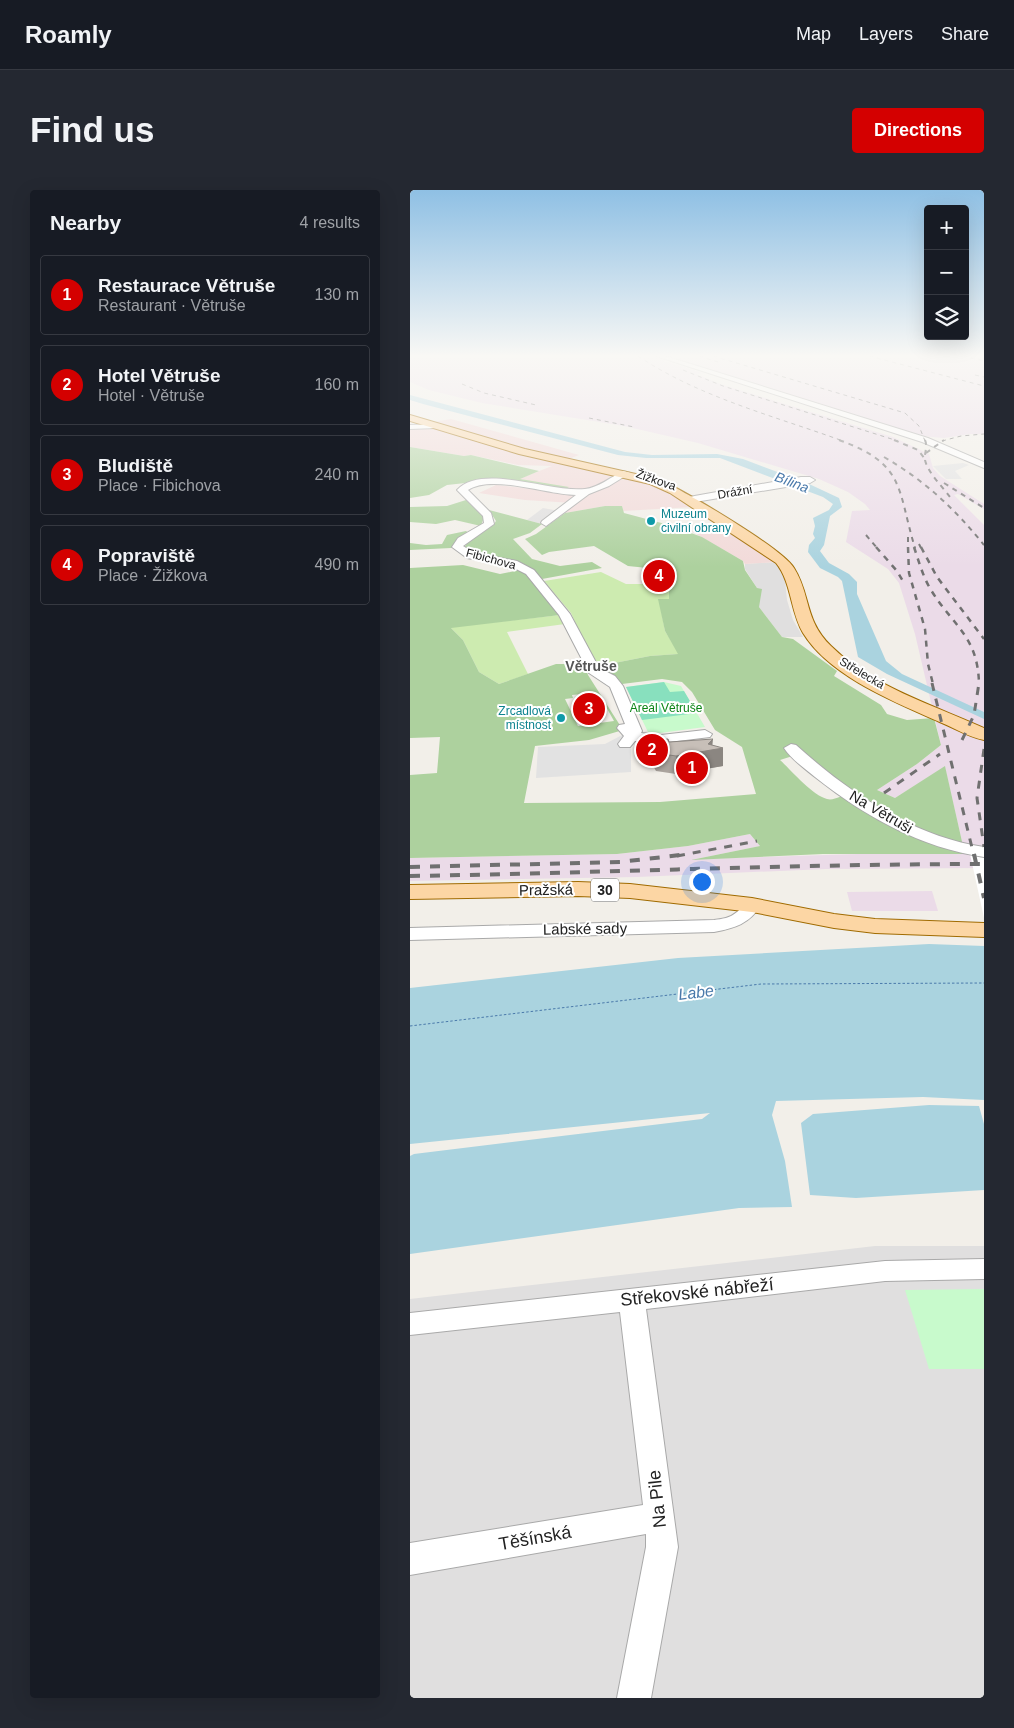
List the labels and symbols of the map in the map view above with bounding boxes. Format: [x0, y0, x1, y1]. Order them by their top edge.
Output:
street label: Žižkova [634, 466, 678, 493]
water label: Bílina [773, 468, 811, 496]
street label: Drážní [716, 482, 754, 502]
place label: Muzeum civilní obrany [661, 507, 731, 535]
marker: Muzeum civilní obrany [645, 515, 657, 527]
street label: Fibichova [464, 546, 518, 572]
pin: 4 [643, 557, 675, 595]
street label: Střelecká [837, 654, 887, 692]
district label: Větruše [565, 658, 617, 674]
pin: 3 [573, 690, 605, 728]
park label: Areál Větruše [630, 701, 703, 715]
place label: Zrcadlová místnost [498, 704, 552, 732]
marker: Zrcadlová místnost [555, 712, 567, 724]
pin: 2 [636, 731, 668, 769]
pin: 1 [676, 749, 708, 787]
street label: Na Větruši [847, 787, 916, 836]
your location [689, 869, 715, 895]
road number: 30 [591, 878, 619, 902]
street label: Pražská [519, 881, 574, 898]
street label: Labské sady [543, 919, 628, 938]
water label: Labe [677, 982, 715, 1003]
street label: Střekovské nábřeží [619, 1274, 775, 1310]
street label: Na Pile [644, 1469, 670, 1529]
street label: Těšínská [497, 1522, 574, 1554]

